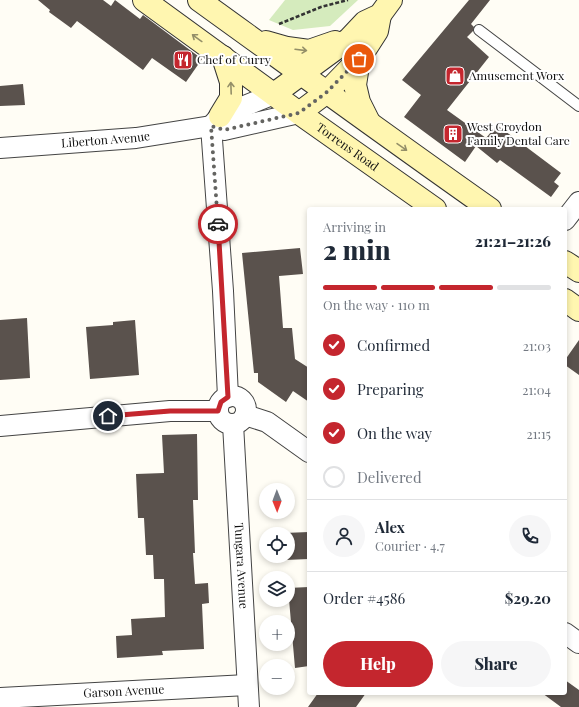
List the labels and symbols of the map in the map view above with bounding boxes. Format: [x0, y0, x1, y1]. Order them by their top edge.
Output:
one-way arrow [192, 34, 203, 43]
pin [342, 42, 376, 76]
one-way arrow [294, 46, 307, 54]
restaurant icon: Chef of Curry [172, 49, 194, 71]
place label: Chef of Curry [197, 51, 271, 67]
shop icon: Amusement Worx [444, 65, 466, 87]
place label: Amusement Worx [468, 67, 565, 83]
one-way arrow [227, 82, 235, 95]
place label: West Croydon Family Dental Care [466, 118, 570, 148]
street label: Torrens Road [314, 119, 382, 174]
building icon: West Croydon Family Dental Care [442, 123, 464, 145]
street label: Liberton Avenue [61, 127, 151, 150]
one-way arrow [396, 143, 407, 151]
courier [198, 204, 238, 244]
pin [91, 399, 125, 433]
north arrow [259, 483, 295, 519]
street label: Tungara Avenue [232, 522, 252, 609]
street label: Garson Avenue [83, 680, 165, 701]

